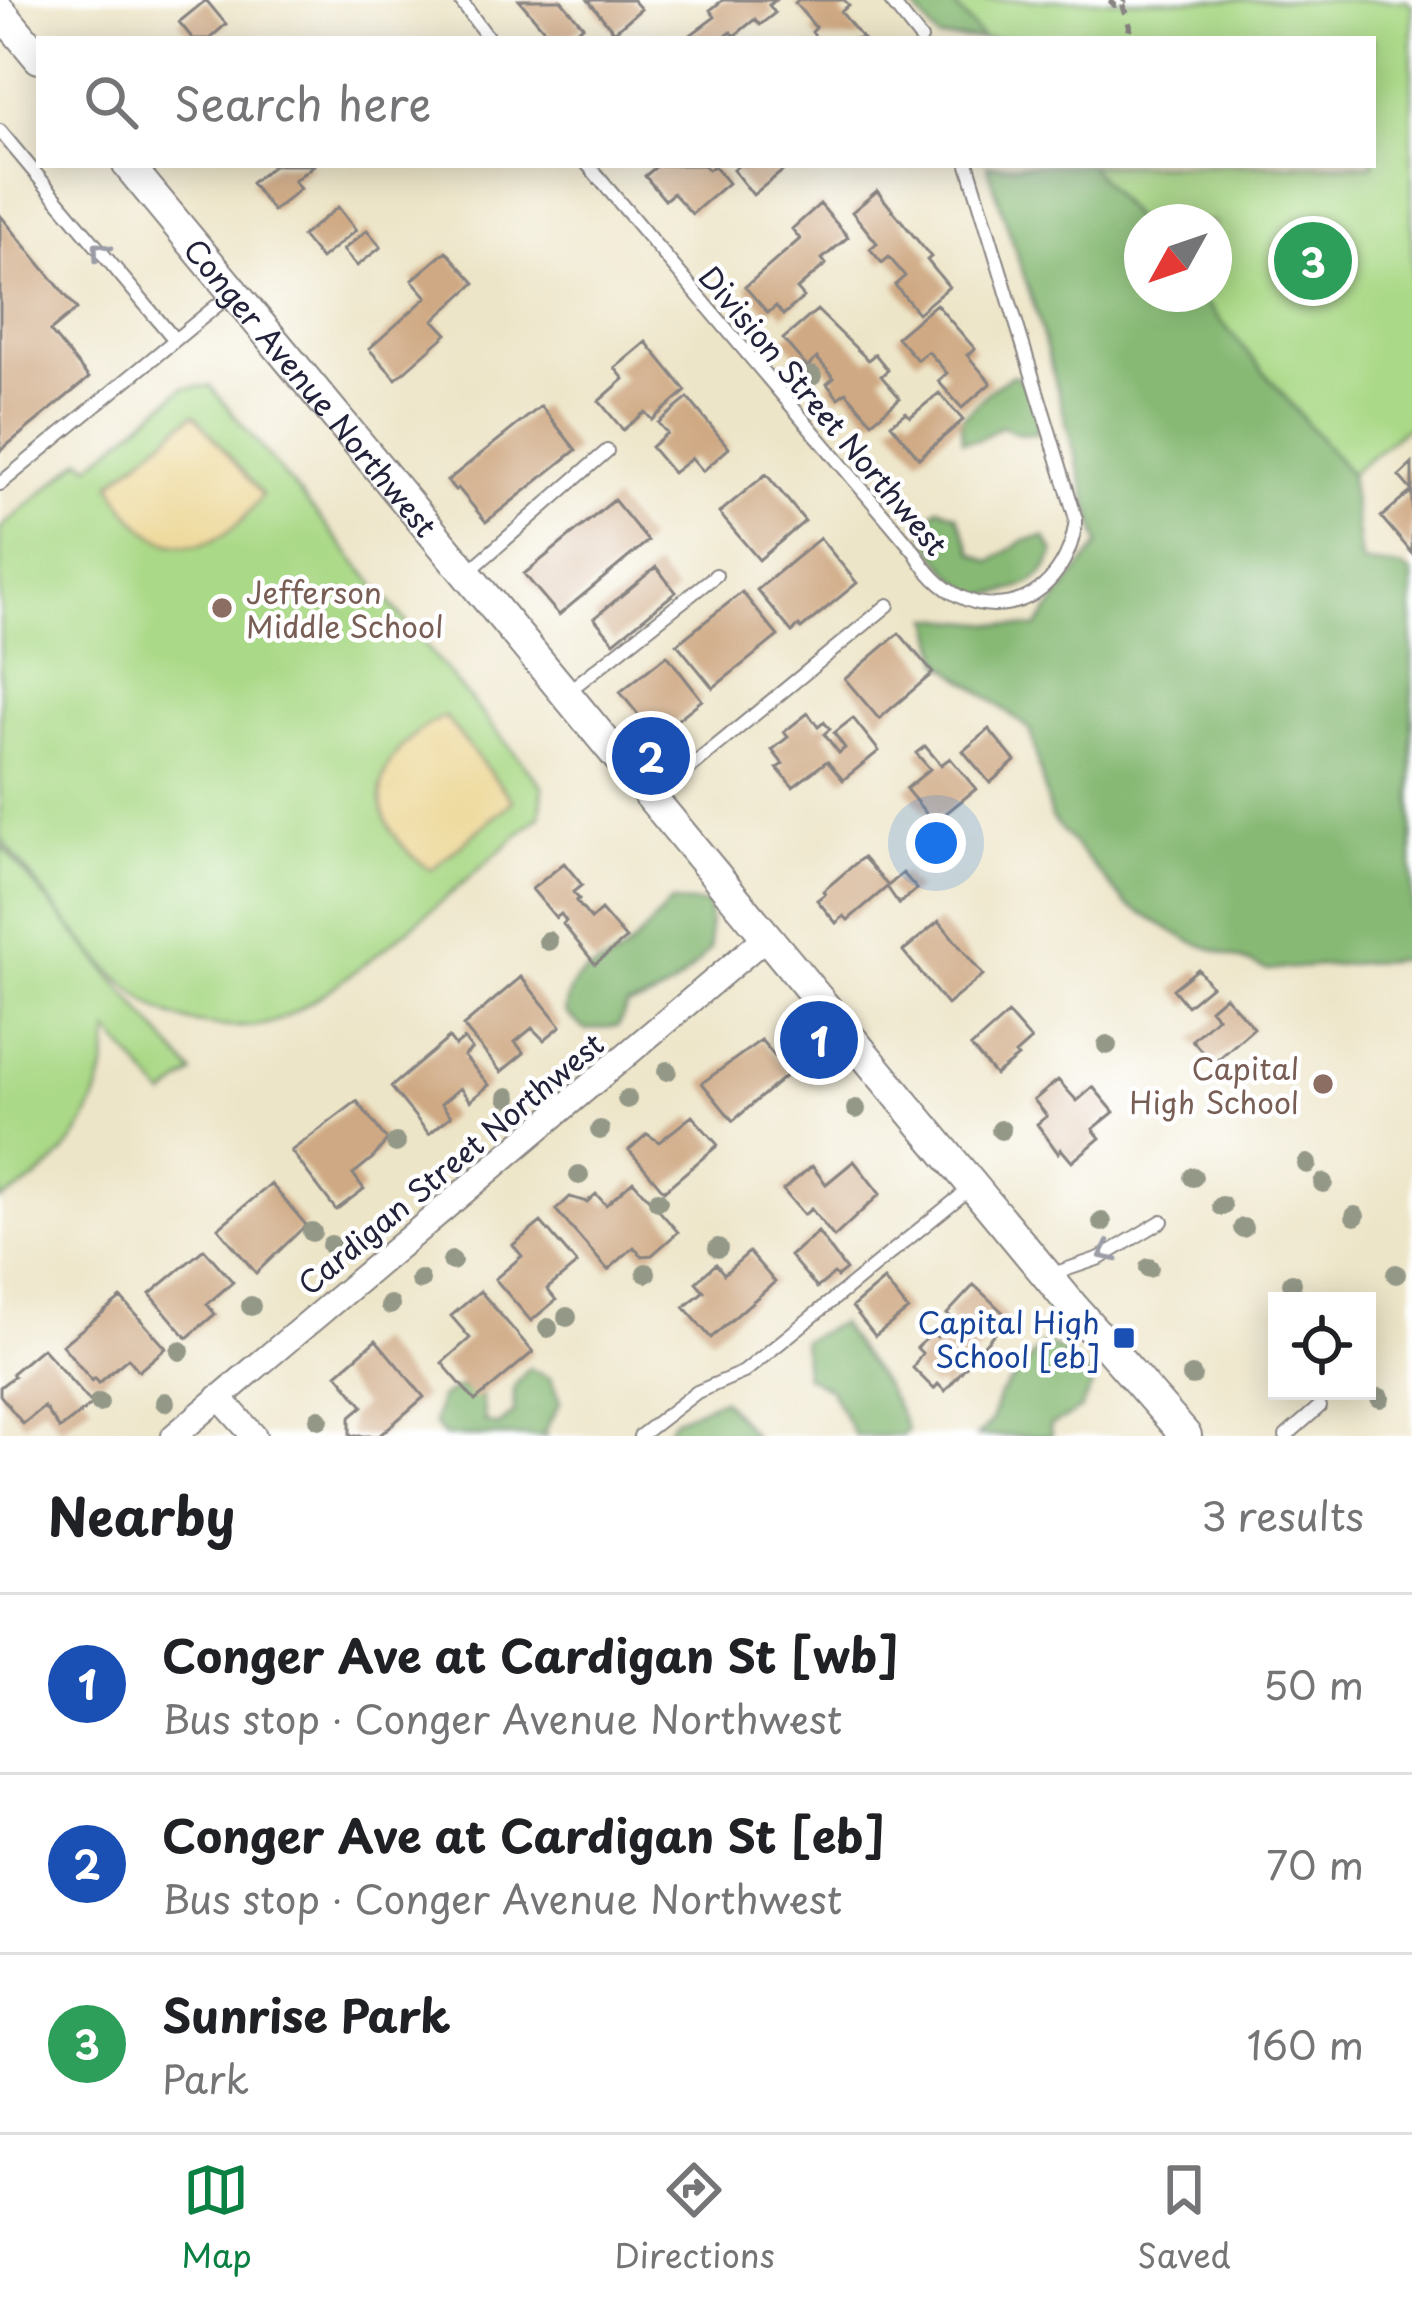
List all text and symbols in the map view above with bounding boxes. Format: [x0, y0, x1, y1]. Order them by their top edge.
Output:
search box [36, 36, 1376, 168]
text: Search here [174, 68, 431, 136]
icon: search [78, 69, 144, 135]
north arrow [1124, 204, 1232, 312]
pin: 3 [1274, 216, 1352, 306]
street label: Conger Avenue Northwest [174, 228, 449, 546]
one-way arrow [93, 242, 115, 264]
street label: Division Street Northwest [689, 255, 959, 565]
place label: Jefferson Middle School [246, 569, 444, 648]
marker: Jefferson Middle School [209, 595, 235, 621]
pin: 2 [612, 711, 690, 801]
your location [906, 813, 966, 873]
pin: 1 [780, 995, 858, 1085]
street label: Cardigan Street Northwest [287, 1021, 613, 1305]
place label: Capital High School [1130, 1045, 1299, 1124]
marker: Capital High School [1310, 1071, 1336, 1097]
one-way arrow [1098, 1238, 1119, 1262]
map controls [1268, 1292, 1376, 1400]
button: locate [1268, 1292, 1376, 1400]
place label: Capital High School [eb] [917, 1299, 1100, 1378]
marker: Capital High School [eb] [1111, 1325, 1137, 1351]
text: Nearby [48, 1476, 235, 1553]
text: 3 results [1201, 1485, 1364, 1544]
text: Conger Ave at Cardigan St [wb] [162, 1620, 898, 1688]
text: 1 [78, 1654, 96, 1713]
text: 50 m [1263, 1654, 1364, 1713]
text: Bus stop · Conger Avenue Northwest [162, 1688, 842, 1747]
text: Conger Ave at Cardigan St [eb] [162, 1800, 884, 1868]
text: 2 [73, 1834, 101, 1893]
text: 70 m [1266, 1834, 1364, 1893]
text: Bus stop · Conger Avenue Northwest [162, 1868, 842, 1927]
text: Sunrise Park [162, 1980, 451, 2048]
text: 3 [74, 2014, 100, 2073]
text: 160 m [1247, 2014, 1364, 2073]
text: Park [162, 2048, 249, 2107]
tab: Map [181, 2157, 252, 2279]
tab: Directions [614, 2157, 775, 2279]
tab: Saved [1137, 2157, 1231, 2279]

